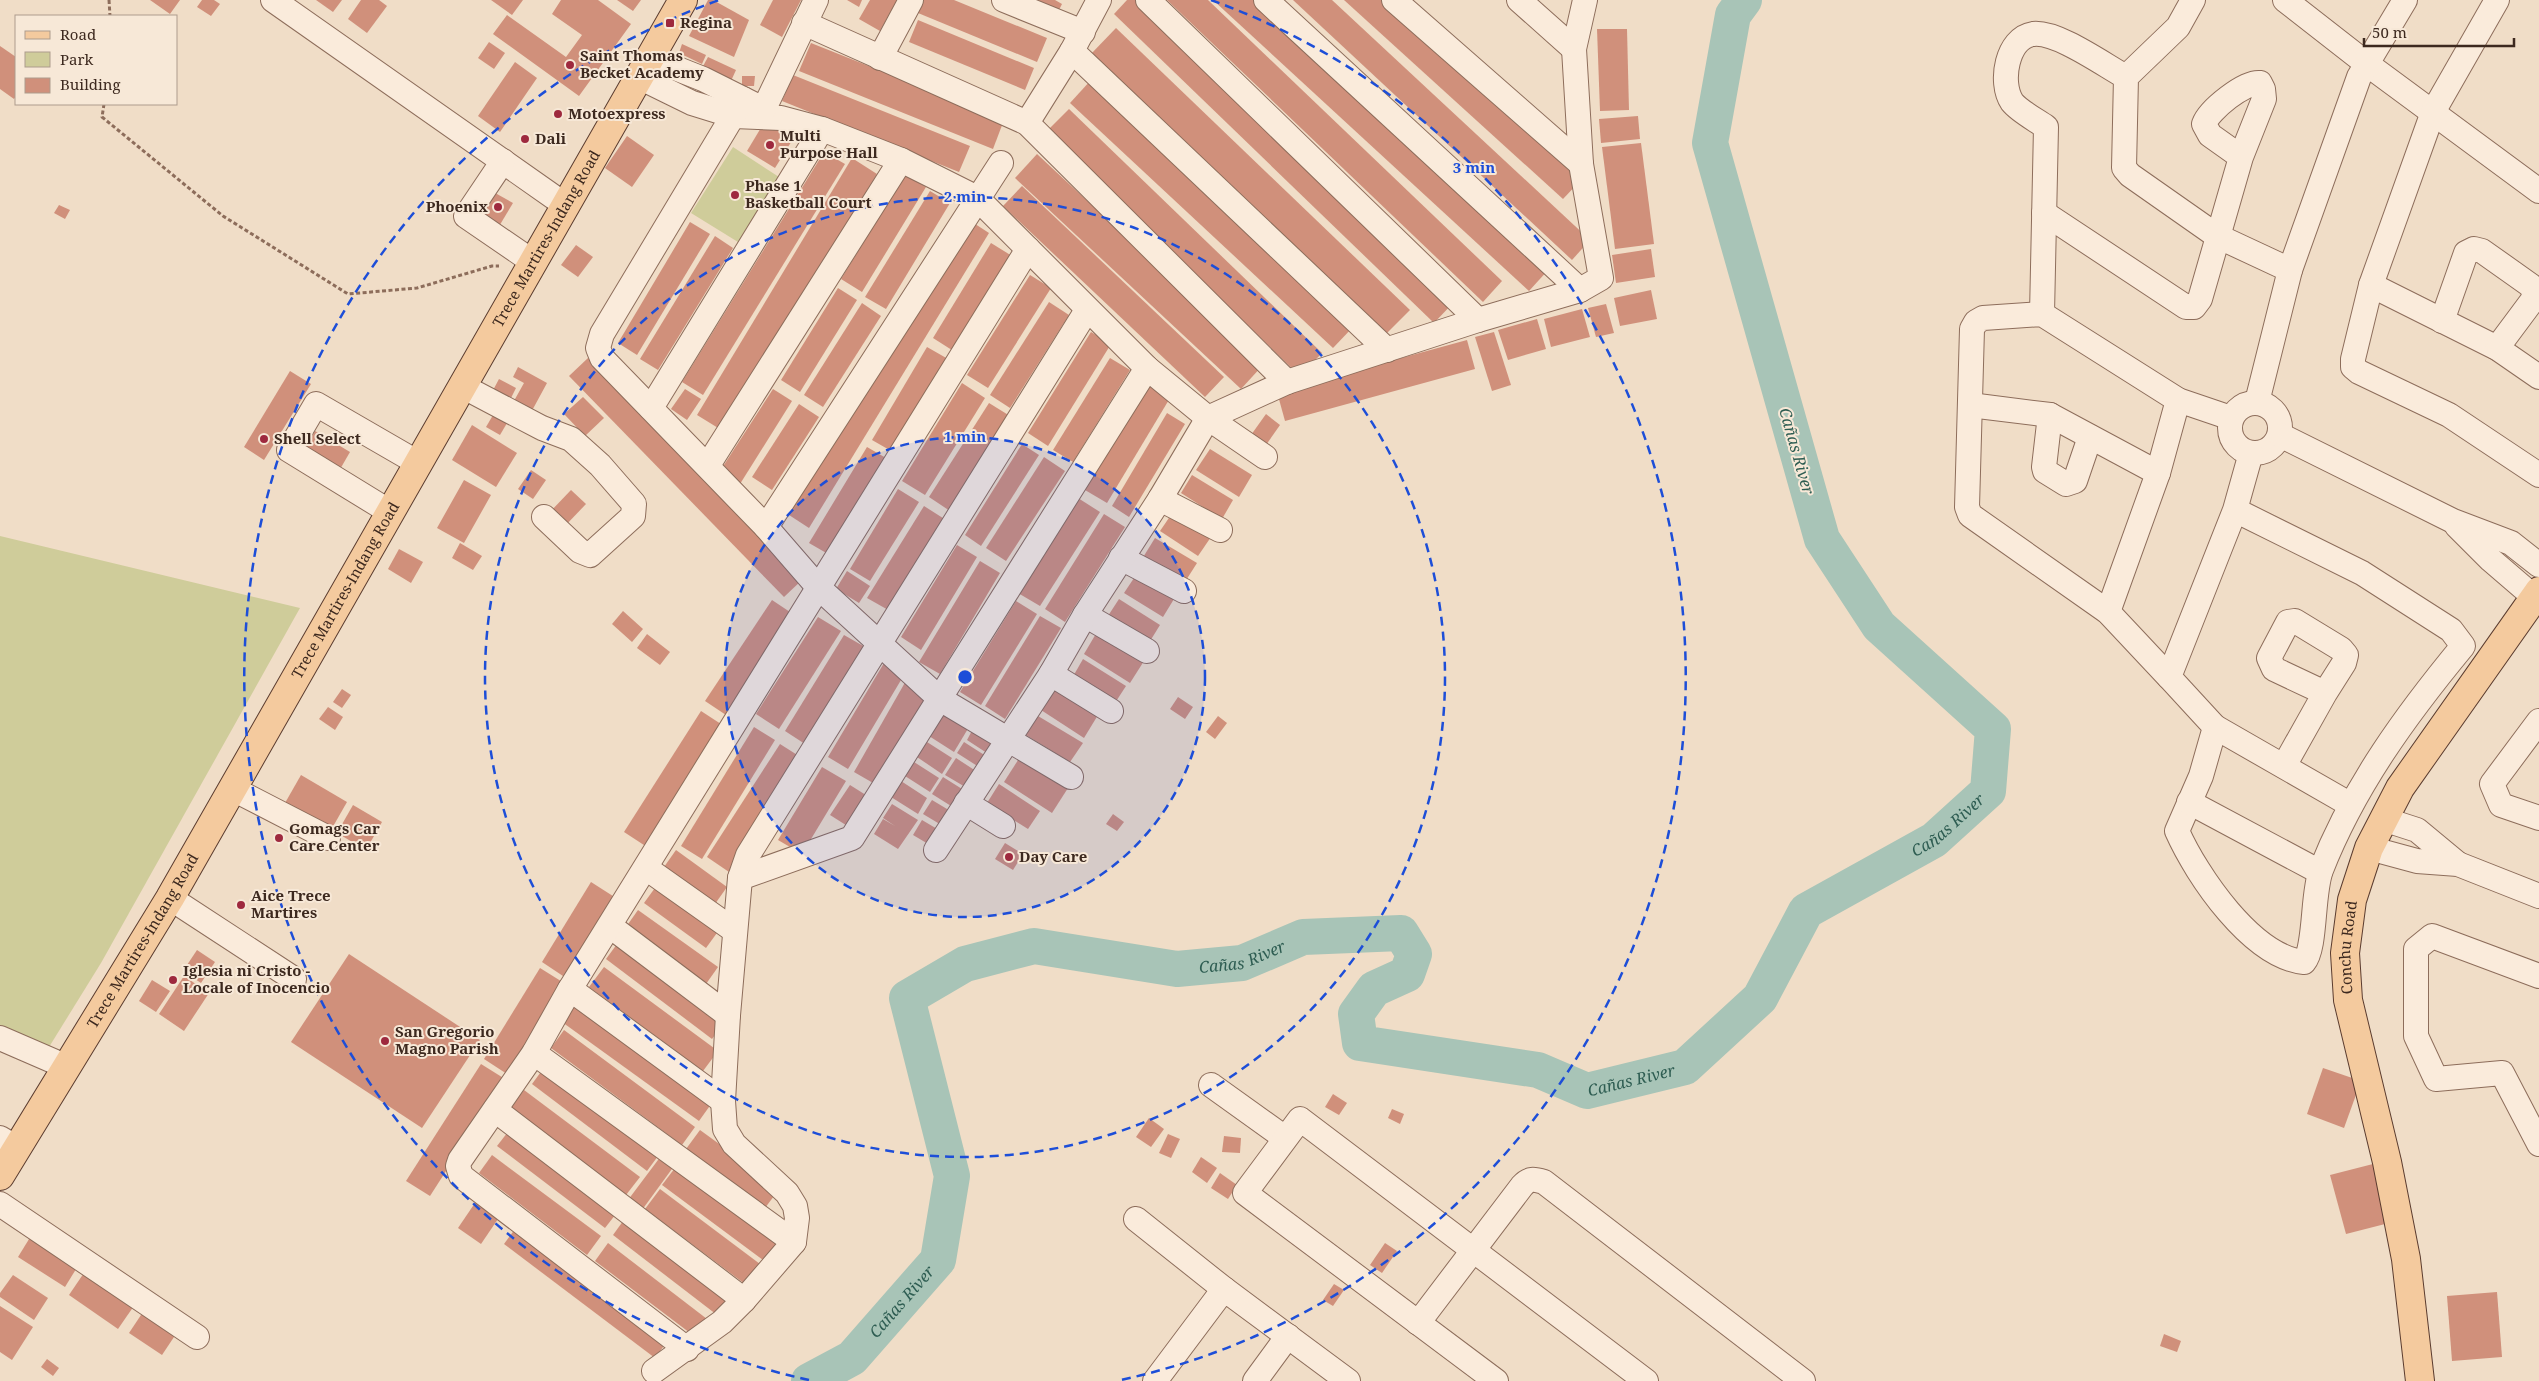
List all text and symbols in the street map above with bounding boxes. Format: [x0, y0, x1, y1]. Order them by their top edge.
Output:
place label: Regina [680, 12, 732, 32]
legend [15, 15, 178, 105]
scale bar [2364, 15, 2514, 47]
marker: Regina [664, 17, 676, 29]
text: 50 m [2372, 22, 2407, 42]
text: Road [60, 24, 96, 44]
place label: Saint Thomas Becket Academy [580, 45, 704, 82]
text: Park [60, 49, 94, 69]
marker: Saint Thomas Becket Academy [564, 59, 576, 71]
text: Building [60, 74, 121, 94]
place label: Motoexpress [568, 103, 666, 123]
marker: Motoexpress [552, 108, 564, 120]
place label: Multi Purpose Hall [780, 125, 879, 162]
place label: Dali [535, 128, 567, 148]
marker: Dali [519, 133, 531, 145]
marker: Multi Purpose Hall [764, 139, 776, 151]
street label: Trece Martires-Indang Road [487, 146, 604, 330]
text: 3 min [1453, 157, 1495, 177]
place label: Phase 1 Basketball Court [745, 175, 872, 212]
text: 2 min [944, 186, 986, 206]
marker: Phase 1 Basketball Court [729, 189, 741, 201]
place label: Phoenix [426, 196, 488, 216]
marker: Phoenix [492, 201, 504, 213]
water label: Cañas River [1774, 405, 1820, 497]
text: 1 min [944, 426, 986, 446]
place label: Shell Select [274, 428, 361, 448]
marker: Shell Select [258, 433, 270, 445]
street label: Trece Martires-Indang Road [286, 498, 403, 682]
centre of rings [956, 668, 974, 686]
water label: Cañas River [1907, 788, 1990, 862]
place label: Gomags Car Care Center [289, 818, 380, 855]
marker: Gomags Car Care Center [273, 832, 285, 844]
place label: Day Care [1019, 846, 1087, 866]
street label: Trece Martires-Indang Road [82, 850, 202, 1032]
marker: Day Care [1003, 851, 1015, 863]
place label: Aice Trece Martires [251, 885, 331, 922]
marker: Aice Trece Martires [235, 899, 247, 911]
street label: Conchu Road [2334, 899, 2361, 995]
water label: Cañas River [1198, 935, 1289, 978]
place label: Iglesia ni Cristo - Locale of Inocencio [183, 960, 330, 997]
marker: Iglesia ni Cristo - Locale of Inocencio [167, 974, 179, 986]
place label: San Gregorio Magno Parish [395, 1021, 499, 1058]
marker: San Gregorio Magno Parish [379, 1035, 391, 1047]
water label: Cañas River [1585, 1059, 1678, 1101]
water label: Cañas River [864, 1260, 940, 1342]

